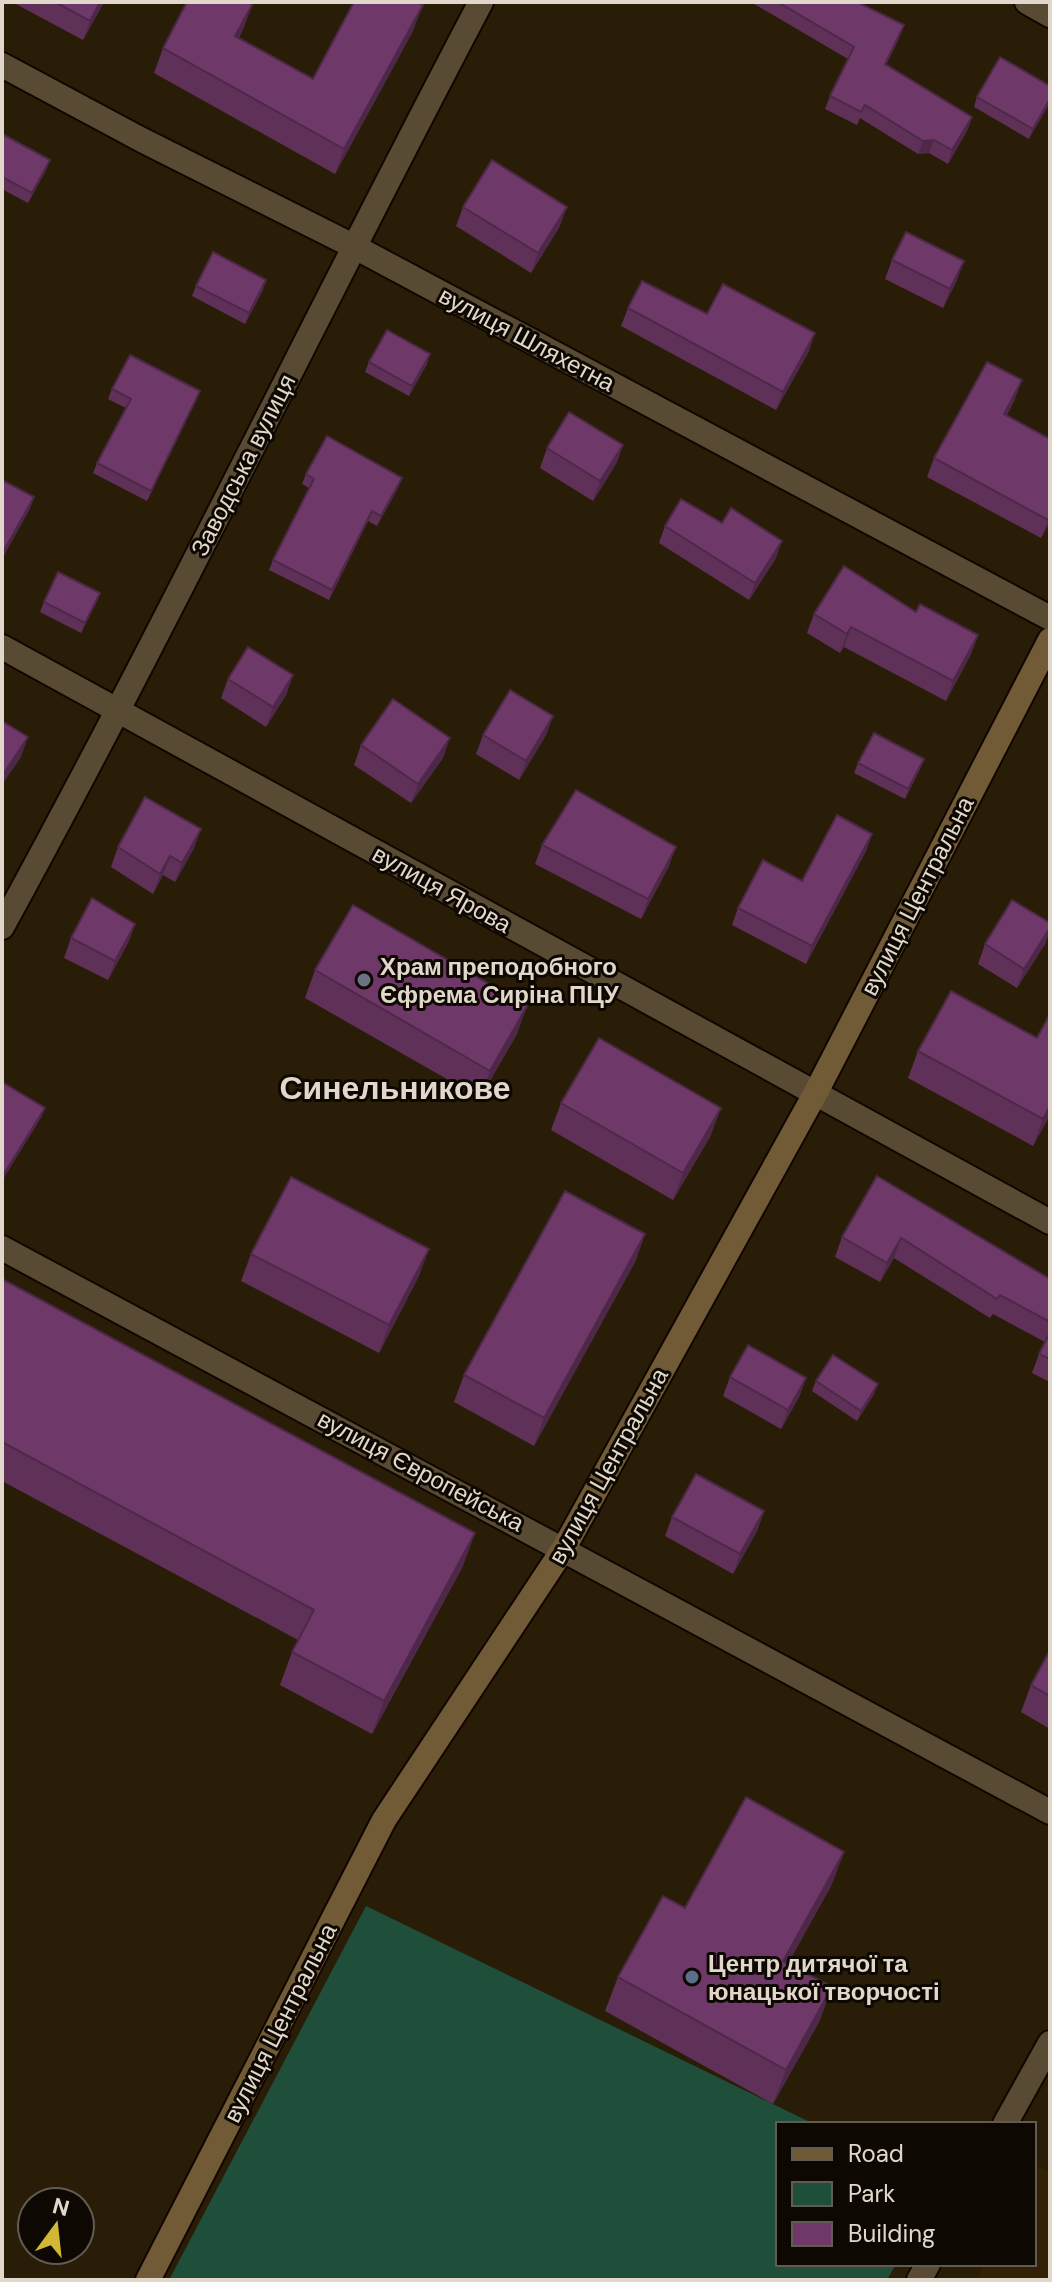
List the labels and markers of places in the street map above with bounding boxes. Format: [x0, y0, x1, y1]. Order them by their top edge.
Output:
place label: Храм преподобного Єфрема Сиріна ПЦУ [380, 951, 620, 1010]
marker: Храм преподобного Єфрема Сиріна ПЦУ [355, 971, 373, 989]
place label: Центр дитячої та юнацької творчості [708, 1948, 940, 2007]
marker: Центр дитячої та юнацької творчості [683, 1968, 701, 1986]

